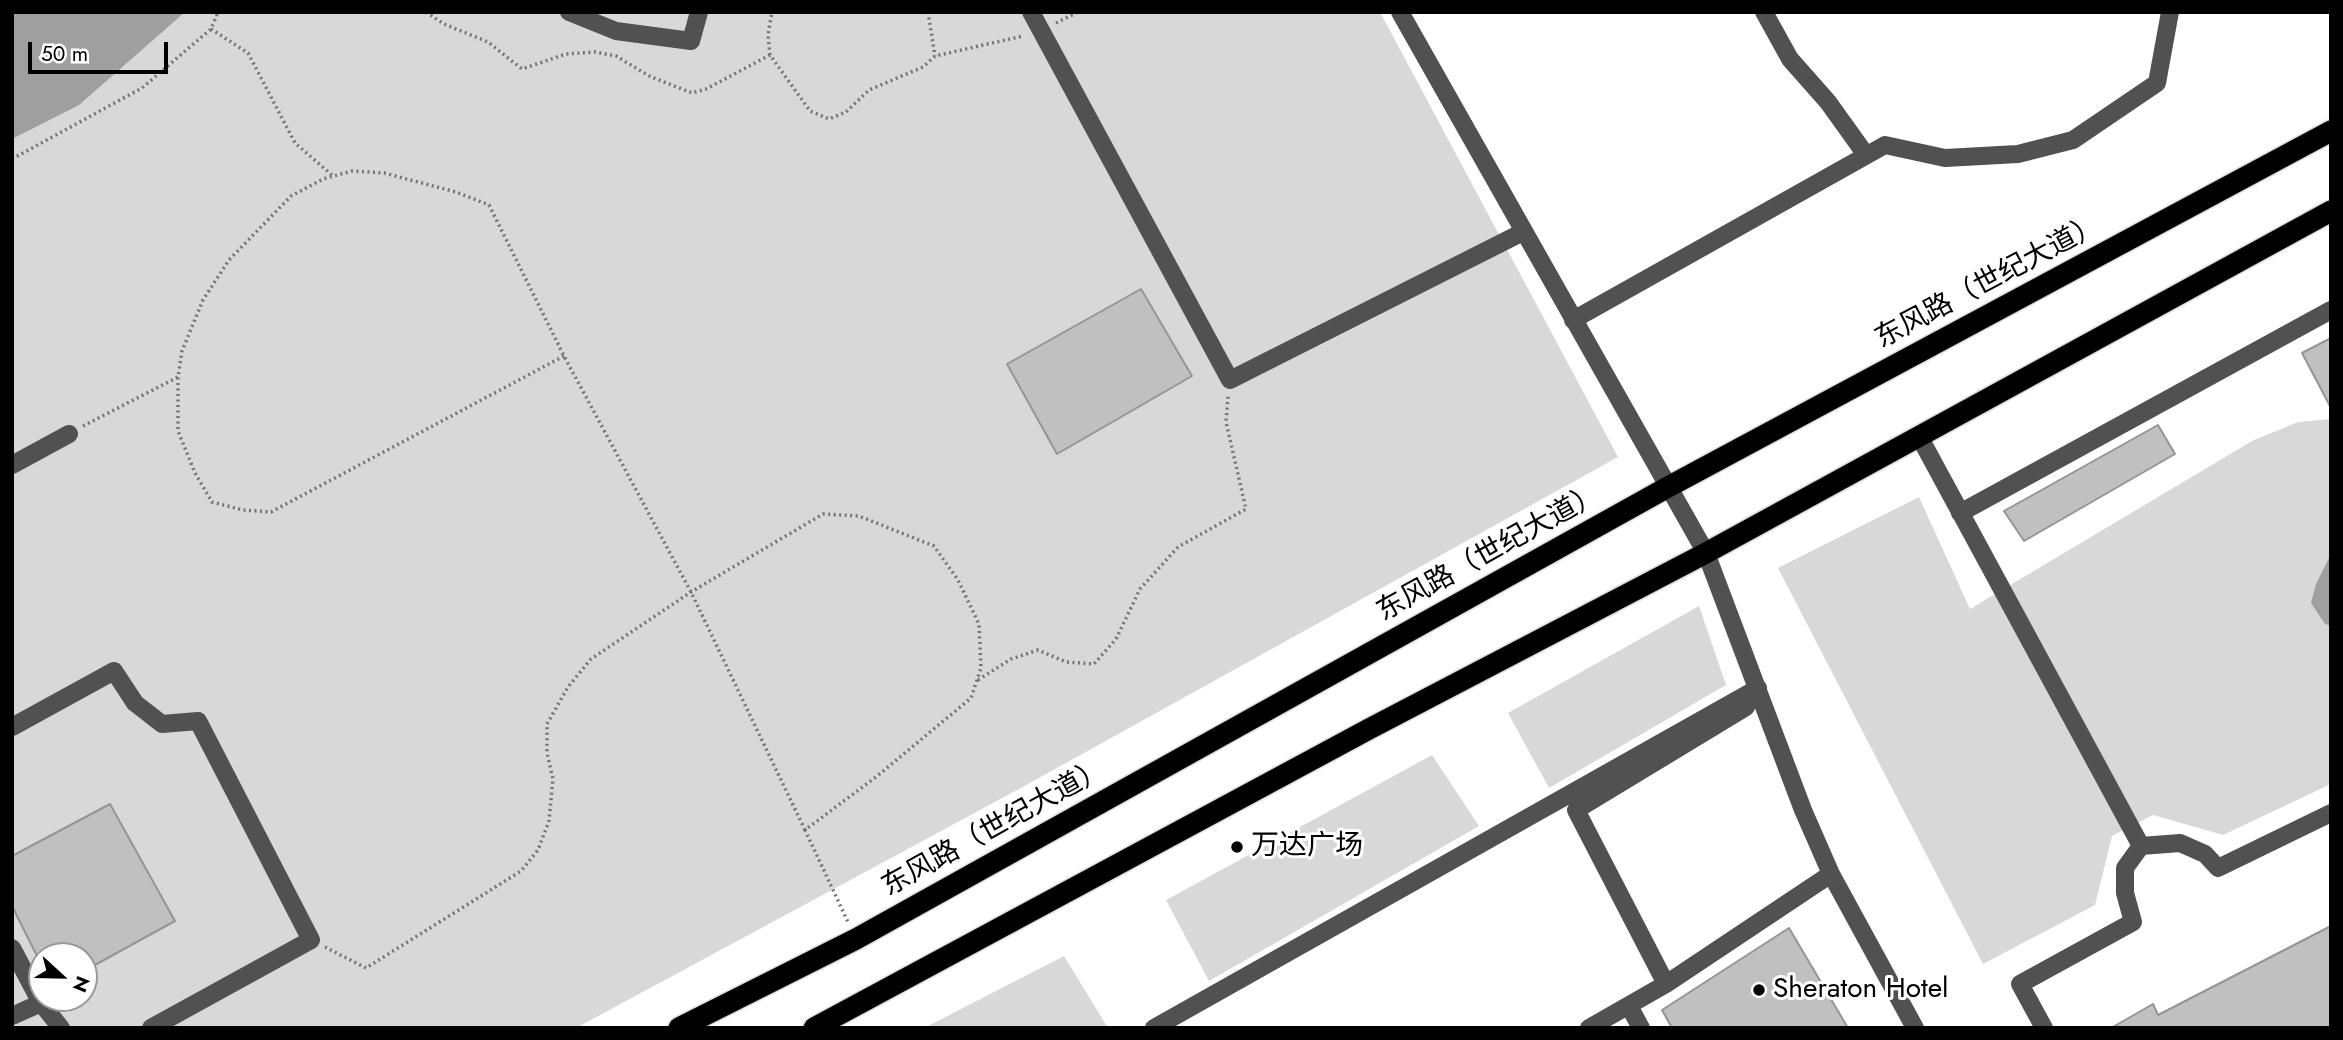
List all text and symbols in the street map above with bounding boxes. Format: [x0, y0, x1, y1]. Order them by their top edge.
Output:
scale bar [32, 28, 172, 72]
text: 50 m [41, 39, 88, 69]
street label: 东风路（世纪大道） [1870, 209, 2108, 357]
street label: 东风路（世纪大道） [1372, 478, 1608, 630]
street label: 东风路（世纪大道） [877, 753, 1113, 905]
place label: 万达广场 [1251, 830, 1363, 864]
marker: 万达广场 [1229, 839, 1245, 855]
north arrow [28, 942, 98, 1012]
text: N [66, 972, 96, 996]
place label: Sheraton Hotel [1773, 973, 1949, 1007]
marker: Sheraton Hotel [1751, 982, 1767, 998]

